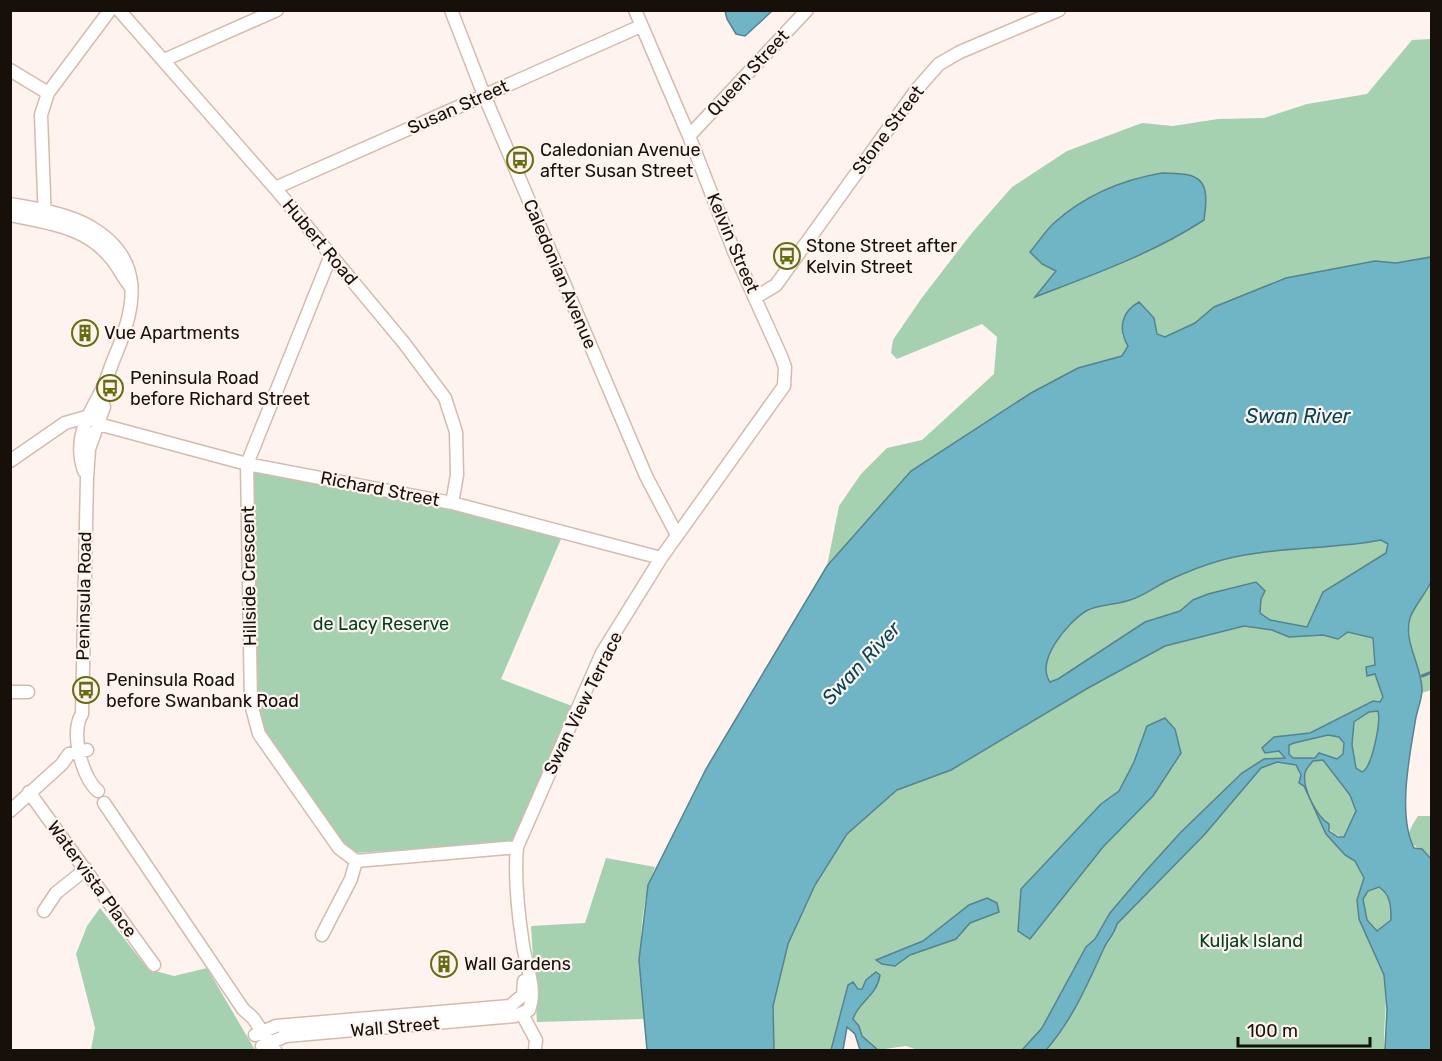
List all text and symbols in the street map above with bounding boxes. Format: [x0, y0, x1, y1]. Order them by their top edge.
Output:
street label: Queen Street [702, 25, 794, 121]
street label: Susan Street [404, 75, 512, 139]
street label: Stone Street [847, 81, 929, 179]
place label: Caledonian Avenue after Susan Street [540, 139, 701, 182]
bus stop icon: Caledonian Avenue after Susan Street [505, 145, 535, 175]
street label: Kelvin Street [702, 190, 764, 296]
street label: Hubert Road [278, 195, 362, 289]
street label: Caledonian Avenue [519, 196, 601, 352]
place label: Stone Street after Kelvin Street [806, 235, 957, 278]
bus stop icon: Stone Street after Kelvin Street [772, 241, 802, 271]
building icon: Vue Apartments [70, 318, 100, 348]
place label: Vue Apartments [104, 322, 240, 344]
place label: Peninsula Road before Richard Street [130, 367, 310, 410]
bus stop icon: Peninsula Road before Richard Street [95, 373, 125, 403]
water label: Swan River [1246, 404, 1352, 428]
street label: Richard Street [319, 467, 441, 511]
street label: Hillside Crescent [237, 506, 261, 646]
street label: Peninsula Road [72, 531, 96, 661]
park label: de Lacy Reserve [313, 613, 449, 635]
water label: Swan River [817, 616, 906, 709]
street label: Swan View Terrace [539, 628, 627, 778]
place label: Peninsula Road before Swanbank Road [106, 669, 299, 712]
bus stop icon: Peninsula Road before Swanbank Road [71, 675, 101, 705]
street label: Watervista Place [42, 816, 142, 942]
park label: Kuljak Island [1199, 930, 1303, 952]
building icon: Wall Gardens [429, 949, 459, 979]
place label: Wall Gardens [464, 953, 571, 975]
scale bar [1238, 1010, 1370, 1048]
street label: Wall Street [350, 1012, 440, 1042]
text: 100 m [1247, 1020, 1298, 1042]

